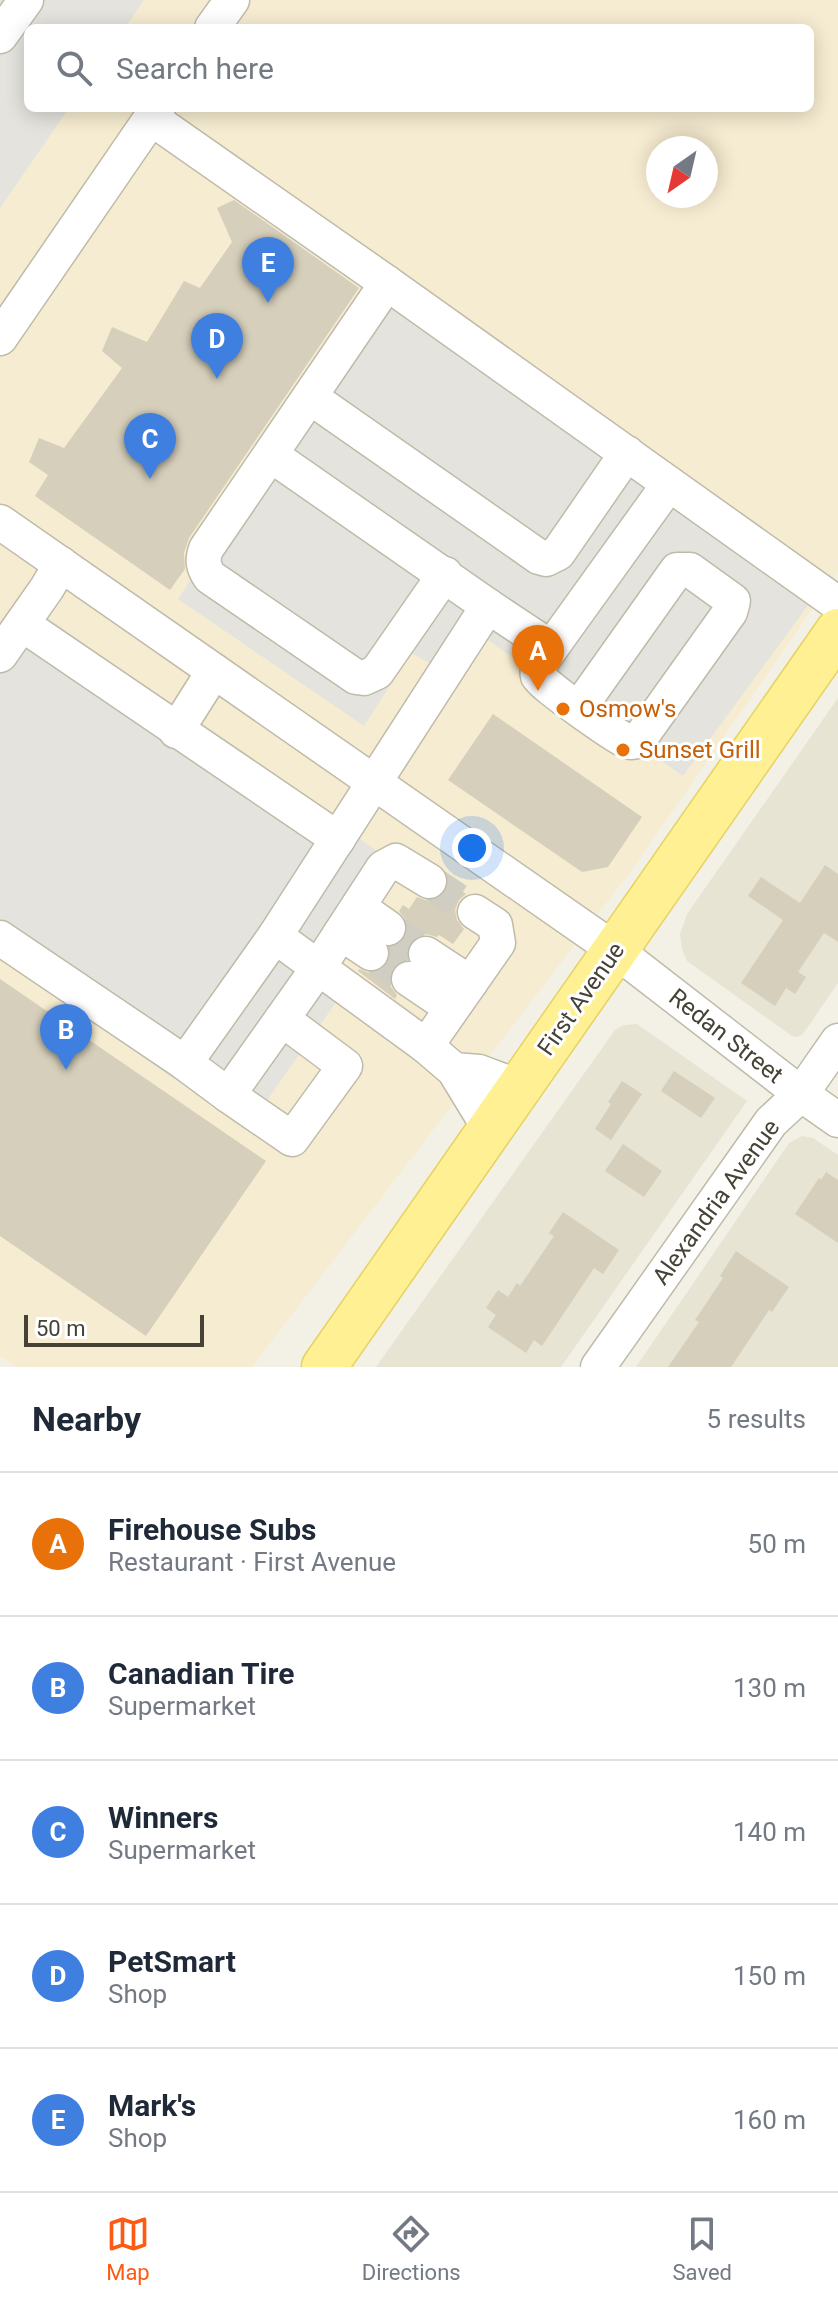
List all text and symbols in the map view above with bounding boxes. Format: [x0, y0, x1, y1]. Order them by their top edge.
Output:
search box [24, 24, 814, 112]
icon: search [52, 46, 96, 90]
text: Search here [116, 51, 274, 86]
north arrow [646, 136, 718, 208]
pin: E [242, 237, 294, 303]
pin: D [191, 313, 243, 379]
pin: C [124, 413, 176, 479]
pin: A [512, 625, 564, 691]
place label: Osmow's [579, 695, 676, 723]
marker: Osmow's [554, 700, 572, 718]
place label: Sunset Grill [639, 736, 761, 764]
marker: Sunset Grill [614, 741, 632, 759]
your location [452, 828, 492, 868]
street label: First Avenue [532, 937, 630, 1061]
street label: Redan Street [664, 983, 789, 1089]
pin: B [40, 1004, 92, 1070]
street label: Alexandria Avenue [647, 1114, 785, 1290]
scale bar [24, 1311, 204, 1347]
text: 50 m [36, 1316, 85, 1341]
text: Nearby [32, 1399, 141, 1439]
text: 5 results [707, 1404, 806, 1434]
text: Firehouse Subs [108, 1512, 316, 1547]
text: A [49, 1529, 67, 1559]
text: 50 m [748, 1529, 806, 1559]
text: Restaurant · First Avenue [108, 1547, 396, 1577]
text: Canadian Tire [108, 1656, 294, 1691]
text: B [50, 1673, 66, 1703]
text: 130 m [733, 1673, 806, 1703]
text: Supermarket [108, 1691, 256, 1721]
text: Winners [108, 1800, 218, 1835]
text: C [49, 1817, 67, 1847]
text: 140 m [733, 1817, 806, 1847]
text: Supermarket [108, 1835, 256, 1865]
text: PetSmart [108, 1944, 236, 1979]
text: D [50, 1961, 66, 1991]
text: 150 m [733, 1961, 806, 1991]
text: Shop [108, 1979, 167, 2009]
text: Mark's [108, 2088, 196, 2123]
text: E [51, 2105, 65, 2135]
text: 160 m [733, 2105, 806, 2135]
text: Shop [108, 2123, 167, 2153]
tab: Map [106, 2212, 150, 2285]
tab: Directions [362, 2212, 461, 2285]
tab: Saved [673, 2212, 732, 2285]

